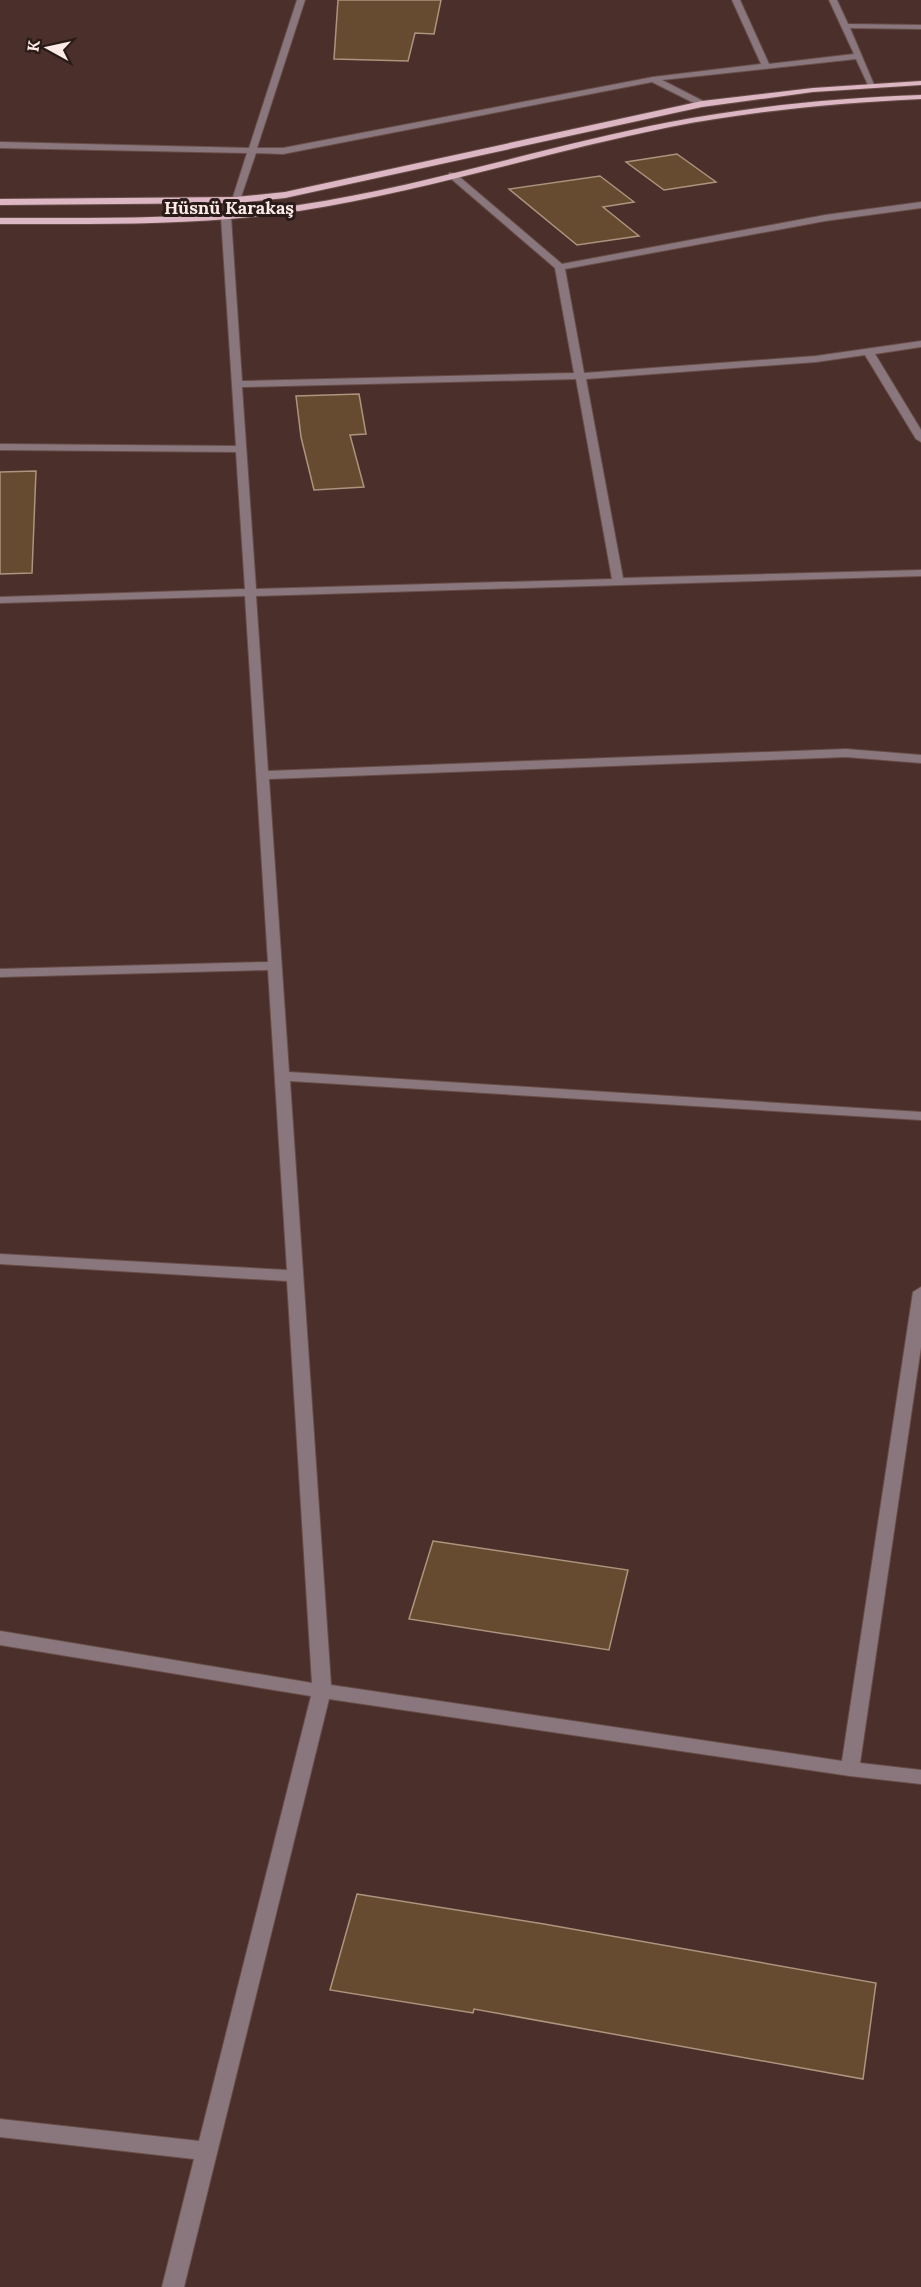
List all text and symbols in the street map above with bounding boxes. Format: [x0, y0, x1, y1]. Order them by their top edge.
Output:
north arrow [18, 18, 78, 78]
text: K [22, 38, 44, 53]
district label: Hüsnü Karakaş [164, 196, 294, 219]

